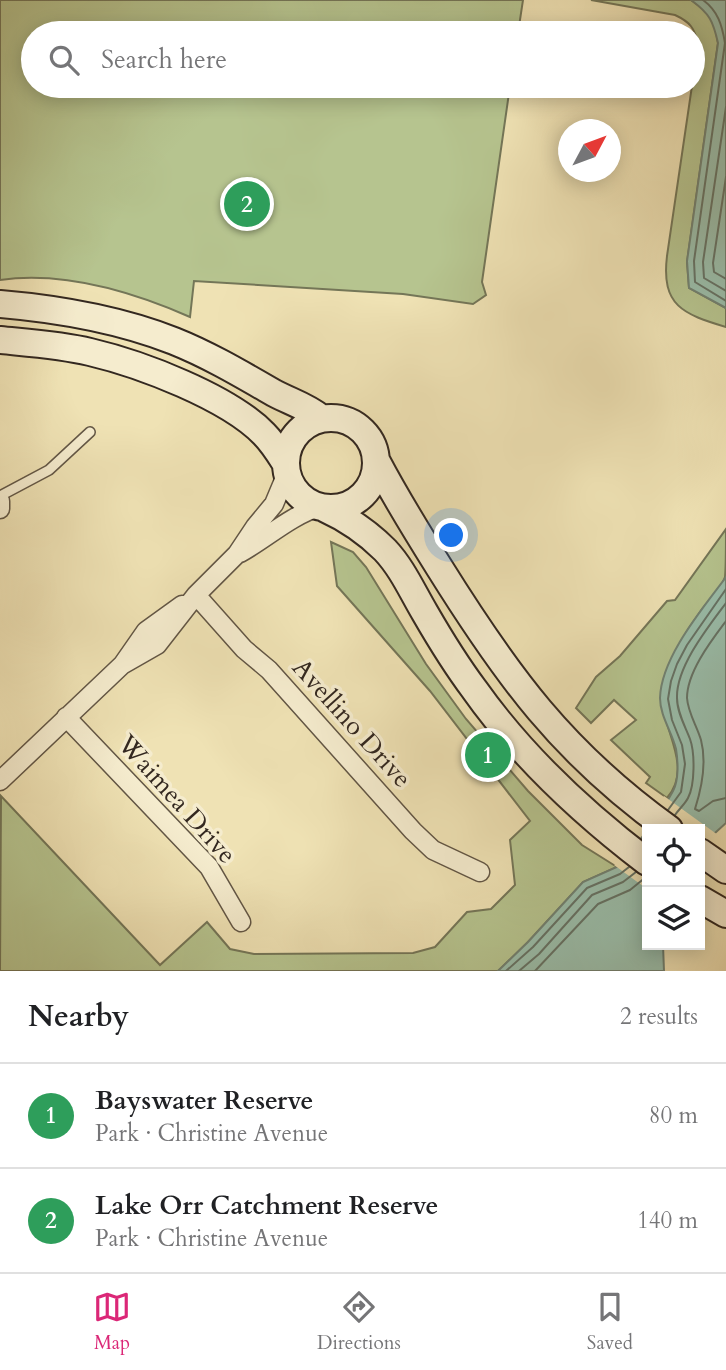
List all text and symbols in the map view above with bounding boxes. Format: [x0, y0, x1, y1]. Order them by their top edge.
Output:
search box [21, 21, 705, 98]
icon: search [45, 41, 83, 79]
text: Search here [101, 42, 227, 77]
north arrow [558, 119, 621, 182]
pin: 2 [224, 178, 270, 230]
your location [434, 518, 468, 552]
street label: Avellino Drive [285, 651, 419, 795]
street label: Waimea Drive [109, 726, 244, 871]
pin: 1 [465, 729, 511, 781]
map controls [642, 824, 705, 950]
button: locate [642, 824, 705, 887]
button: layers [642, 887, 705, 950]
text: Nearby [28, 996, 129, 1037]
text: 2 results [620, 1001, 698, 1032]
text: Bayswater Reserve [95, 1083, 313, 1118]
text: 1 [45, 1100, 57, 1131]
text: 80 m [649, 1100, 698, 1131]
text: Park · Christine Avenue [95, 1118, 328, 1149]
text: Lake Orr Catchment Reserve [95, 1188, 438, 1223]
text: 2 [45, 1205, 57, 1236]
text: 140 m [637, 1205, 698, 1236]
text: Park · Christine Avenue [95, 1223, 328, 1254]
tab: Map [93, 1288, 131, 1356]
tab: Directions [317, 1288, 401, 1356]
tab: Saved [587, 1288, 633, 1356]

